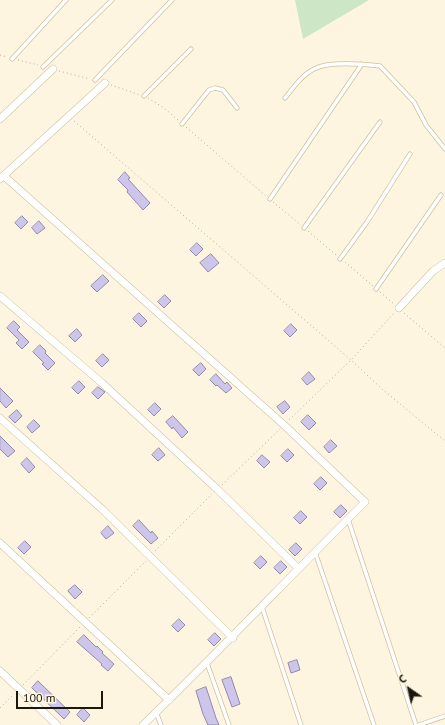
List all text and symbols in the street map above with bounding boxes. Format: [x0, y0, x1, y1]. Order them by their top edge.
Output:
north arrow [389, 669, 429, 709]
text: С [396, 672, 409, 687]
scale bar [18, 683, 105, 709]
text: 100 m [23, 690, 56, 705]

